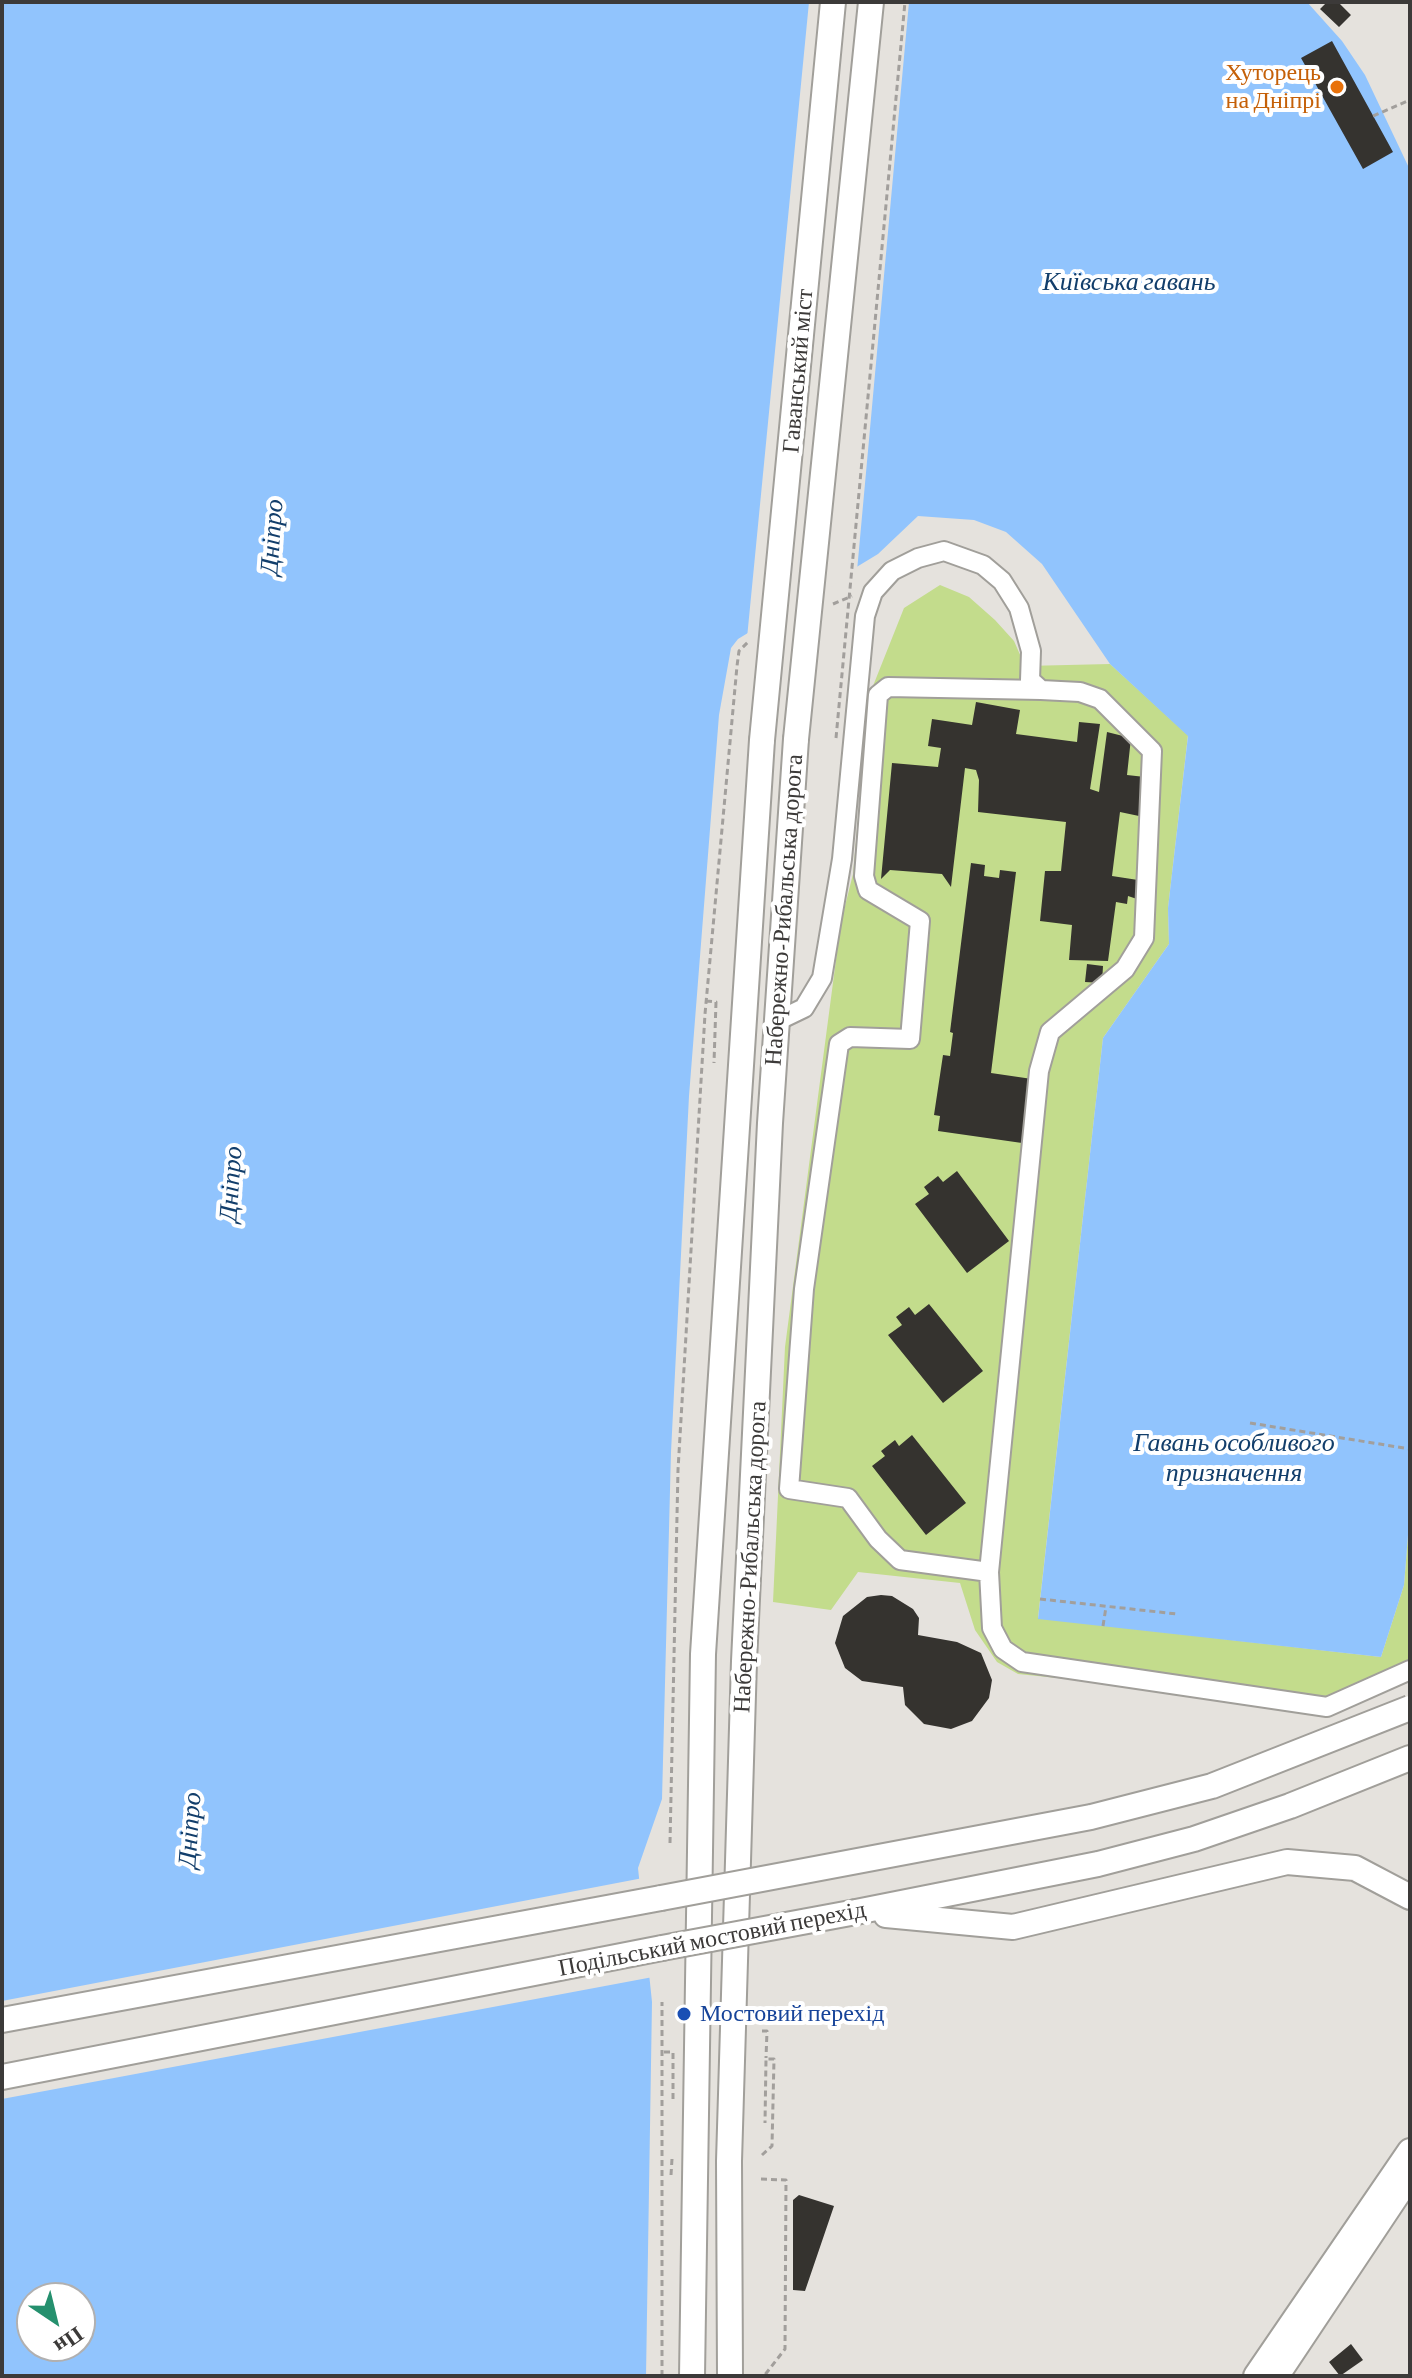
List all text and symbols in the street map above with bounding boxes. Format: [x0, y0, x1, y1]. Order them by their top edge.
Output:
place label: Хуторець на Дніпрі [1225, 59, 1321, 115]
marker: Хуторець на Дніпрі [1328, 78, 1346, 96]
water label: Київська гавань [1042, 266, 1216, 298]
street label: Гаванський міст [776, 288, 820, 454]
water label: Дніпро [254, 498, 290, 576]
street label: Набережно-Рибальська дорога [759, 753, 809, 1067]
water label: Дніпро [213, 1145, 249, 1223]
street label: Набережно-Рибальська дорога [727, 1400, 773, 1714]
water label: Гавань особливого призначення [1133, 1427, 1335, 1488]
water label: Дніпро [172, 1791, 208, 1869]
street label: Подільський мостовий перехід [556, 1895, 868, 1983]
place label: Мостовий перехід [700, 2000, 884, 2028]
marker: Мостовий перехід [675, 2005, 693, 2023]
north arrow [16, 2282, 96, 2362]
text: Пн [50, 2322, 88, 2359]

